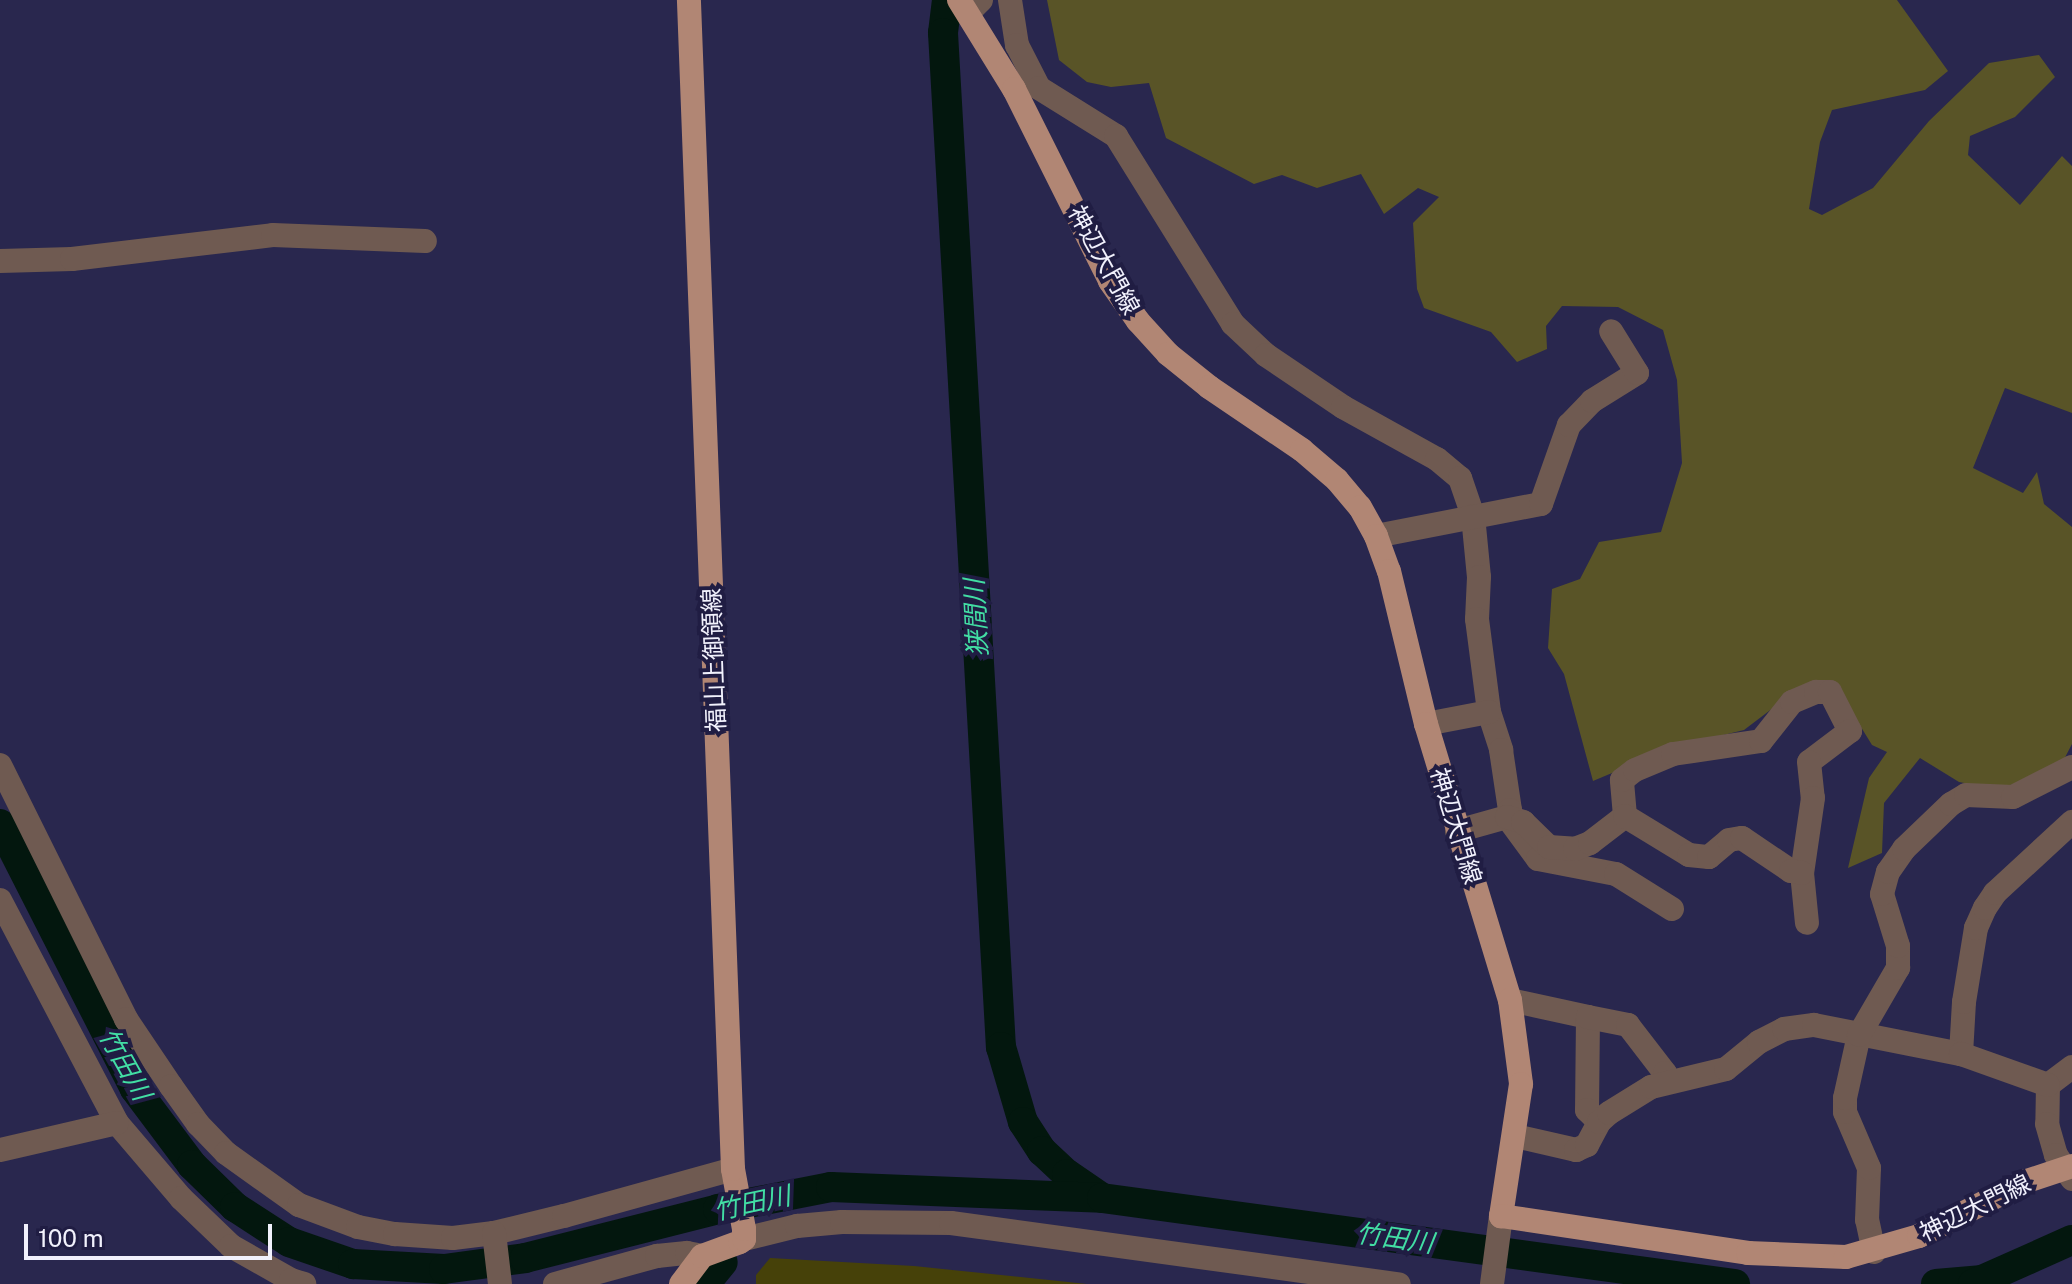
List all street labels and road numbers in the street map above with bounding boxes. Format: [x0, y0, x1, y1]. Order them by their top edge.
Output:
street label: 神辺大門線 [1062, 201, 1146, 319]
street label: 福山上御領線 [697, 588, 731, 732]
street label: 神辺大門線 [1425, 764, 1487, 888]
street label: 神辺大門線 [1915, 1169, 2035, 1247]

